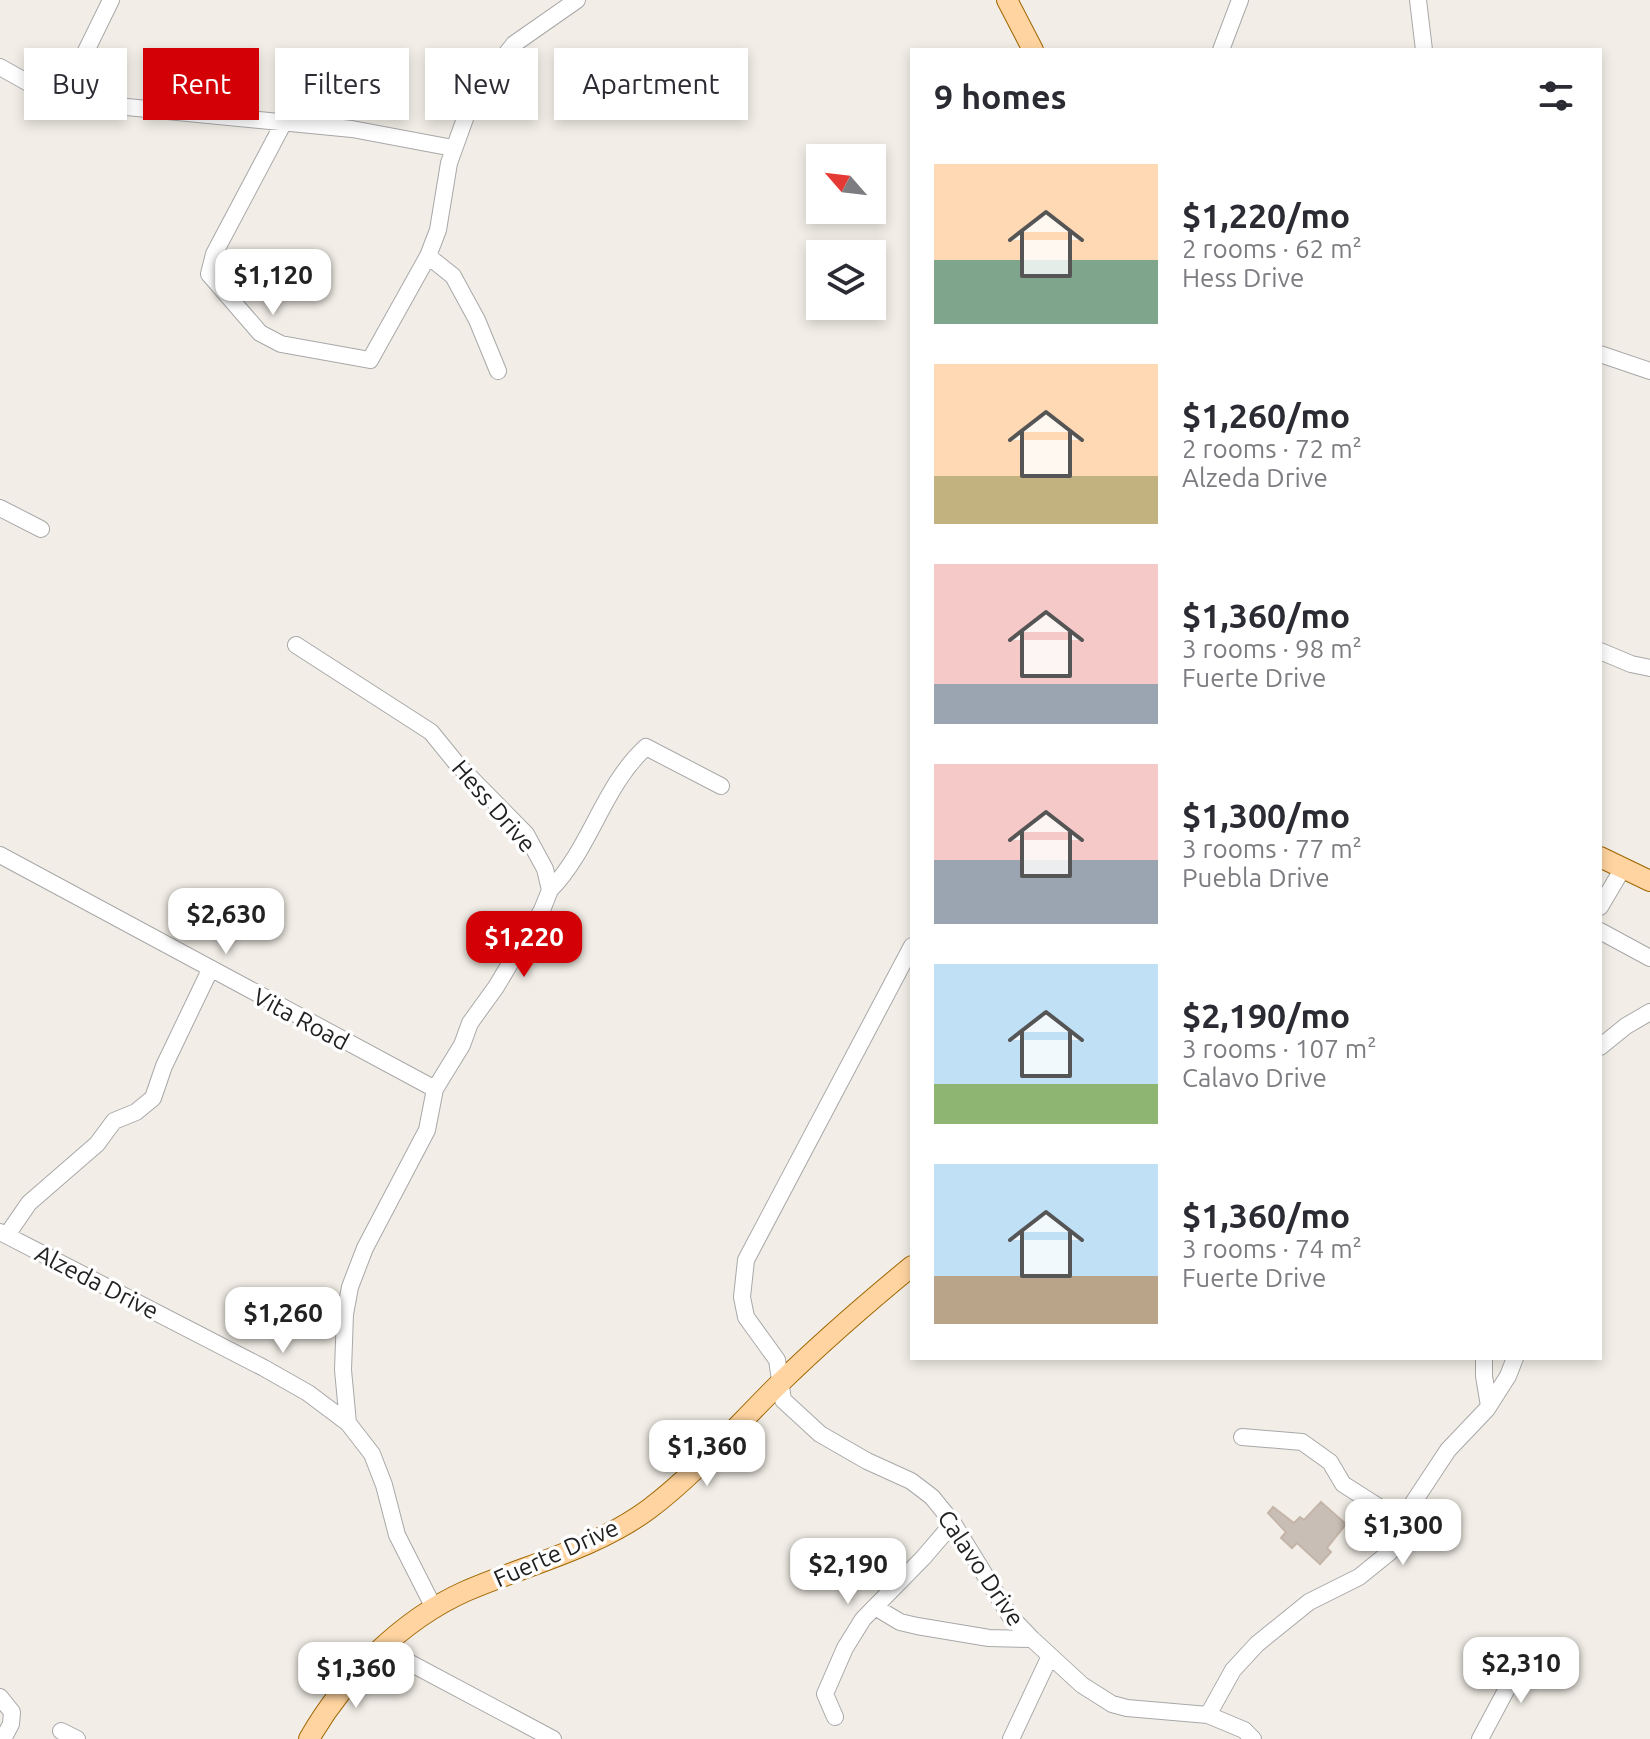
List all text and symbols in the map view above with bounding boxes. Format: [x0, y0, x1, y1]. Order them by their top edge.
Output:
chip: Buy [24, 48, 127, 120]
chip: Rent [143, 48, 259, 120]
chip: Filters [275, 48, 409, 120]
chip: New [425, 48, 538, 120]
chip: Apartment [554, 48, 748, 120]
icon: filters [1534, 74, 1578, 118]
text: 9 homes [934, 77, 1067, 115]
north arrow [806, 144, 886, 224]
map controls [806, 144, 886, 320]
icon: home [998, 196, 1094, 292]
text: $1,220/mo [1182, 196, 1350, 234]
text: 2 rooms · 62 m² [1182, 234, 1362, 263]
button: layers [806, 240, 886, 320]
pin: $1,120 [208, 249, 338, 317]
text: $1,120 [233, 260, 313, 289]
text: Hess Drive [1182, 263, 1304, 292]
icon: home [998, 396, 1094, 492]
text: $1,260/mo [1182, 396, 1350, 434]
text: 2 rooms · 72 m² [1182, 434, 1362, 463]
text: Alzeda Drive [1182, 463, 1328, 492]
icon: home [998, 596, 1094, 692]
text: $1,360/mo [1182, 596, 1350, 634]
text: 3 rooms · 98 m² [1182, 634, 1362, 663]
text: Fuerte Drive [1182, 663, 1326, 692]
street label: Hess Drive [447, 754, 541, 858]
icon: home [998, 796, 1094, 892]
text: $1,300/mo [1182, 796, 1350, 834]
text: 3 rooms · 77 m² [1182, 834, 1362, 863]
text: Puebla Drive [1182, 863, 1330, 892]
pin: $2,630 [161, 888, 291, 956]
text: $2,630 [186, 899, 266, 928]
pin: $1,220 [459, 911, 589, 979]
text: $1,220 [484, 922, 564, 951]
street label: Vita Road [249, 983, 353, 1055]
icon: home [998, 996, 1094, 1092]
text: $2,190/mo [1182, 996, 1350, 1034]
text: 3 rooms · 107 m² [1182, 1034, 1377, 1063]
text: Calavo Drive [1182, 1063, 1327, 1092]
icon: home [998, 1196, 1094, 1292]
text: $1,360/mo [1182, 1196, 1350, 1234]
text: 3 rooms · 74 m² [1182, 1234, 1362, 1263]
street label: Alzeda Drive [31, 1239, 163, 1325]
text: Fuerte Drive [1182, 1263, 1326, 1292]
pin: $1,260 [218, 1287, 348, 1355]
text: $1,260 [243, 1298, 323, 1327]
pin: $1,360 [642, 1420, 772, 1488]
text: $1,360 [667, 1431, 747, 1460]
pin: $1,300 [1338, 1499, 1468, 1567]
street label: Calavo Drive [932, 1505, 1030, 1631]
text: $1,300 [1363, 1510, 1443, 1539]
street label: Fuerte Drive [490, 1514, 622, 1592]
pin: $2,190 [783, 1538, 913, 1606]
text: $2,190 [808, 1549, 888, 1578]
pin: $2,310 [1456, 1637, 1586, 1705]
pin: $1,360 [291, 1642, 421, 1710]
text: $2,310 [1481, 1648, 1561, 1677]
text: $1,360 [316, 1653, 396, 1682]

